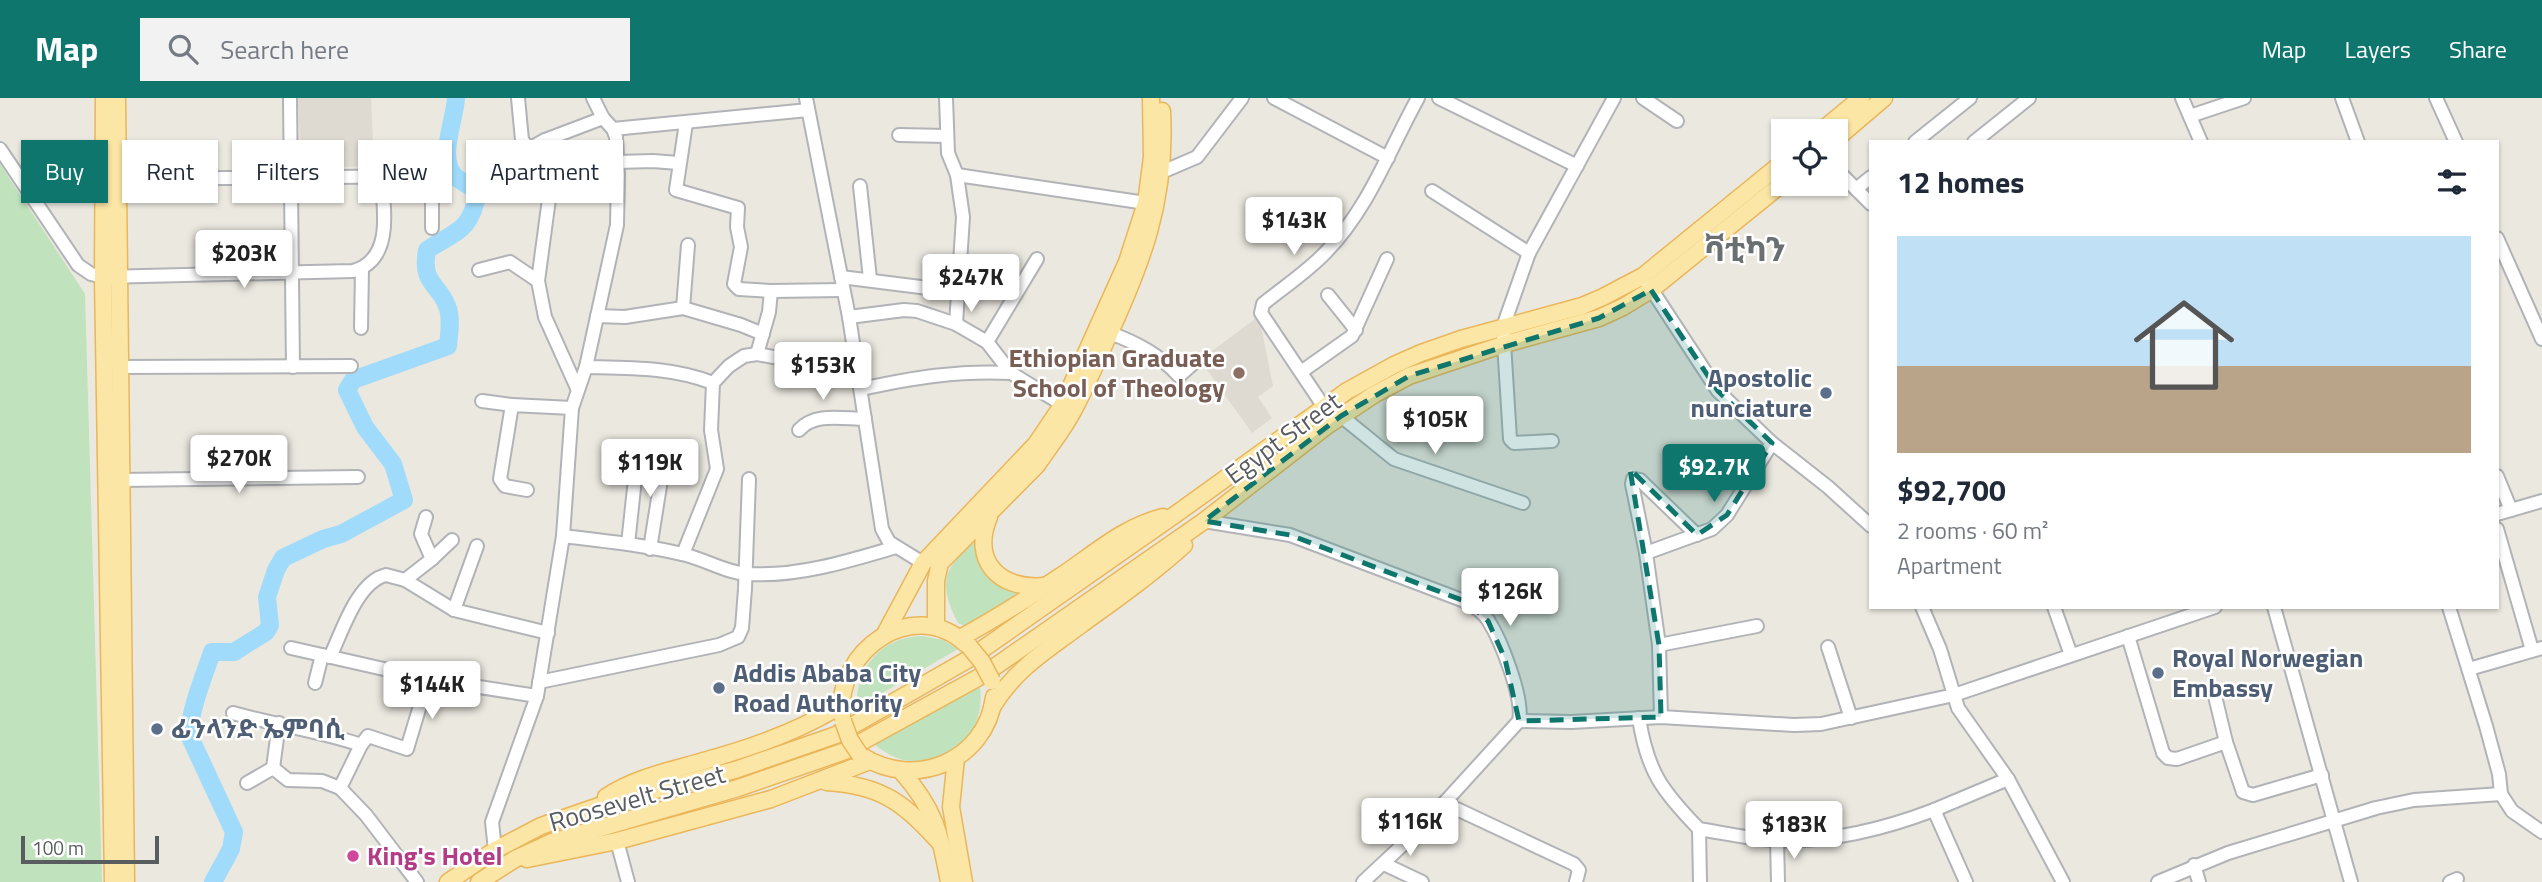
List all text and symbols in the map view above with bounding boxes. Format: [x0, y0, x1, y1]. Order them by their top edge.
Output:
search box [140, 18, 630, 81]
text: Map [35, 24, 98, 74]
icon: search [164, 30, 202, 68]
text: Search here [220, 30, 349, 69]
text: Map [2262, 31, 2307, 67]
text: Layers [2345, 31, 2411, 67]
text: Share [2449, 31, 2507, 67]
map controls [1771, 119, 1848, 196]
button: locate [1771, 119, 1848, 196]
chip: Buy [21, 140, 108, 203]
chip: Rent [122, 140, 218, 203]
chip: Filters [232, 140, 344, 203]
chip: New [358, 140, 452, 203]
chip: Apartment [466, 140, 623, 203]
text: 12 homes [1897, 159, 2024, 205]
icon: filters [2433, 163, 2471, 201]
pin: $143K [1245, 198, 1343, 257]
text: $143K [1261, 202, 1327, 237]
district label: ቫቲካን [1704, 224, 1786, 274]
pin: $203K [195, 230, 293, 290]
text: $203K [211, 235, 277, 270]
pin: $247K [922, 254, 1020, 314]
text: $247K [938, 259, 1004, 294]
icon: home [2121, 282, 2247, 408]
place label: Ethiopian Graduate School of Theology [1008, 338, 1225, 407]
pin: $153K [774, 342, 872, 402]
text: $153K [790, 347, 856, 382]
place label: Apostolic nunciature [1691, 358, 1812, 427]
marker: Ethiopian Graduate School of Theology [1231, 365, 1247, 381]
street label: Egypt Street [1216, 382, 1349, 493]
marker: Apostolic nunciature [1818, 385, 1834, 401]
pin: $105K [1386, 396, 1484, 456]
text: $105K [1402, 401, 1468, 436]
pin: $270K [190, 436, 288, 495]
text: $270K [206, 440, 272, 475]
pin: $119K [601, 440, 699, 499]
text: $119K [617, 444, 683, 479]
pin: $92.7K [1657, 444, 1771, 504]
text: $92.7K [1678, 449, 1750, 484]
text: $92,700 [1897, 467, 2006, 513]
text: 2 rooms · 60 m² [1897, 513, 2048, 548]
text: Apartment [1897, 548, 2002, 583]
pin: $126K [1461, 568, 1559, 628]
text: $126K [1477, 573, 1543, 608]
place label: Royal Norwegian Embassy [2172, 638, 2363, 707]
place label: Addis Ababa City Road Authority [733, 653, 921, 722]
pin: $144K [383, 662, 481, 721]
marker: Royal Norwegian Embassy [2150, 665, 2166, 681]
text: $144K [399, 666, 465, 701]
marker: Addis Ababa City Road Authority [711, 680, 727, 696]
place label: ፊንላንድ ኤምባሲ [171, 709, 345, 748]
marker: ፊንላንድ ኤምባሲ [149, 721, 165, 737]
street label: Roosevelt Street [544, 754, 729, 841]
pin: $116K [1361, 798, 1459, 858]
pin: $183K [1745, 802, 1843, 861]
text: $116K [1377, 803, 1443, 838]
text: $183K [1761, 806, 1827, 841]
scale bar [21, 833, 159, 865]
text: 100 m [32, 833, 84, 862]
place label: King's Hotel [367, 836, 503, 875]
marker: King's Hotel [345, 848, 361, 864]

